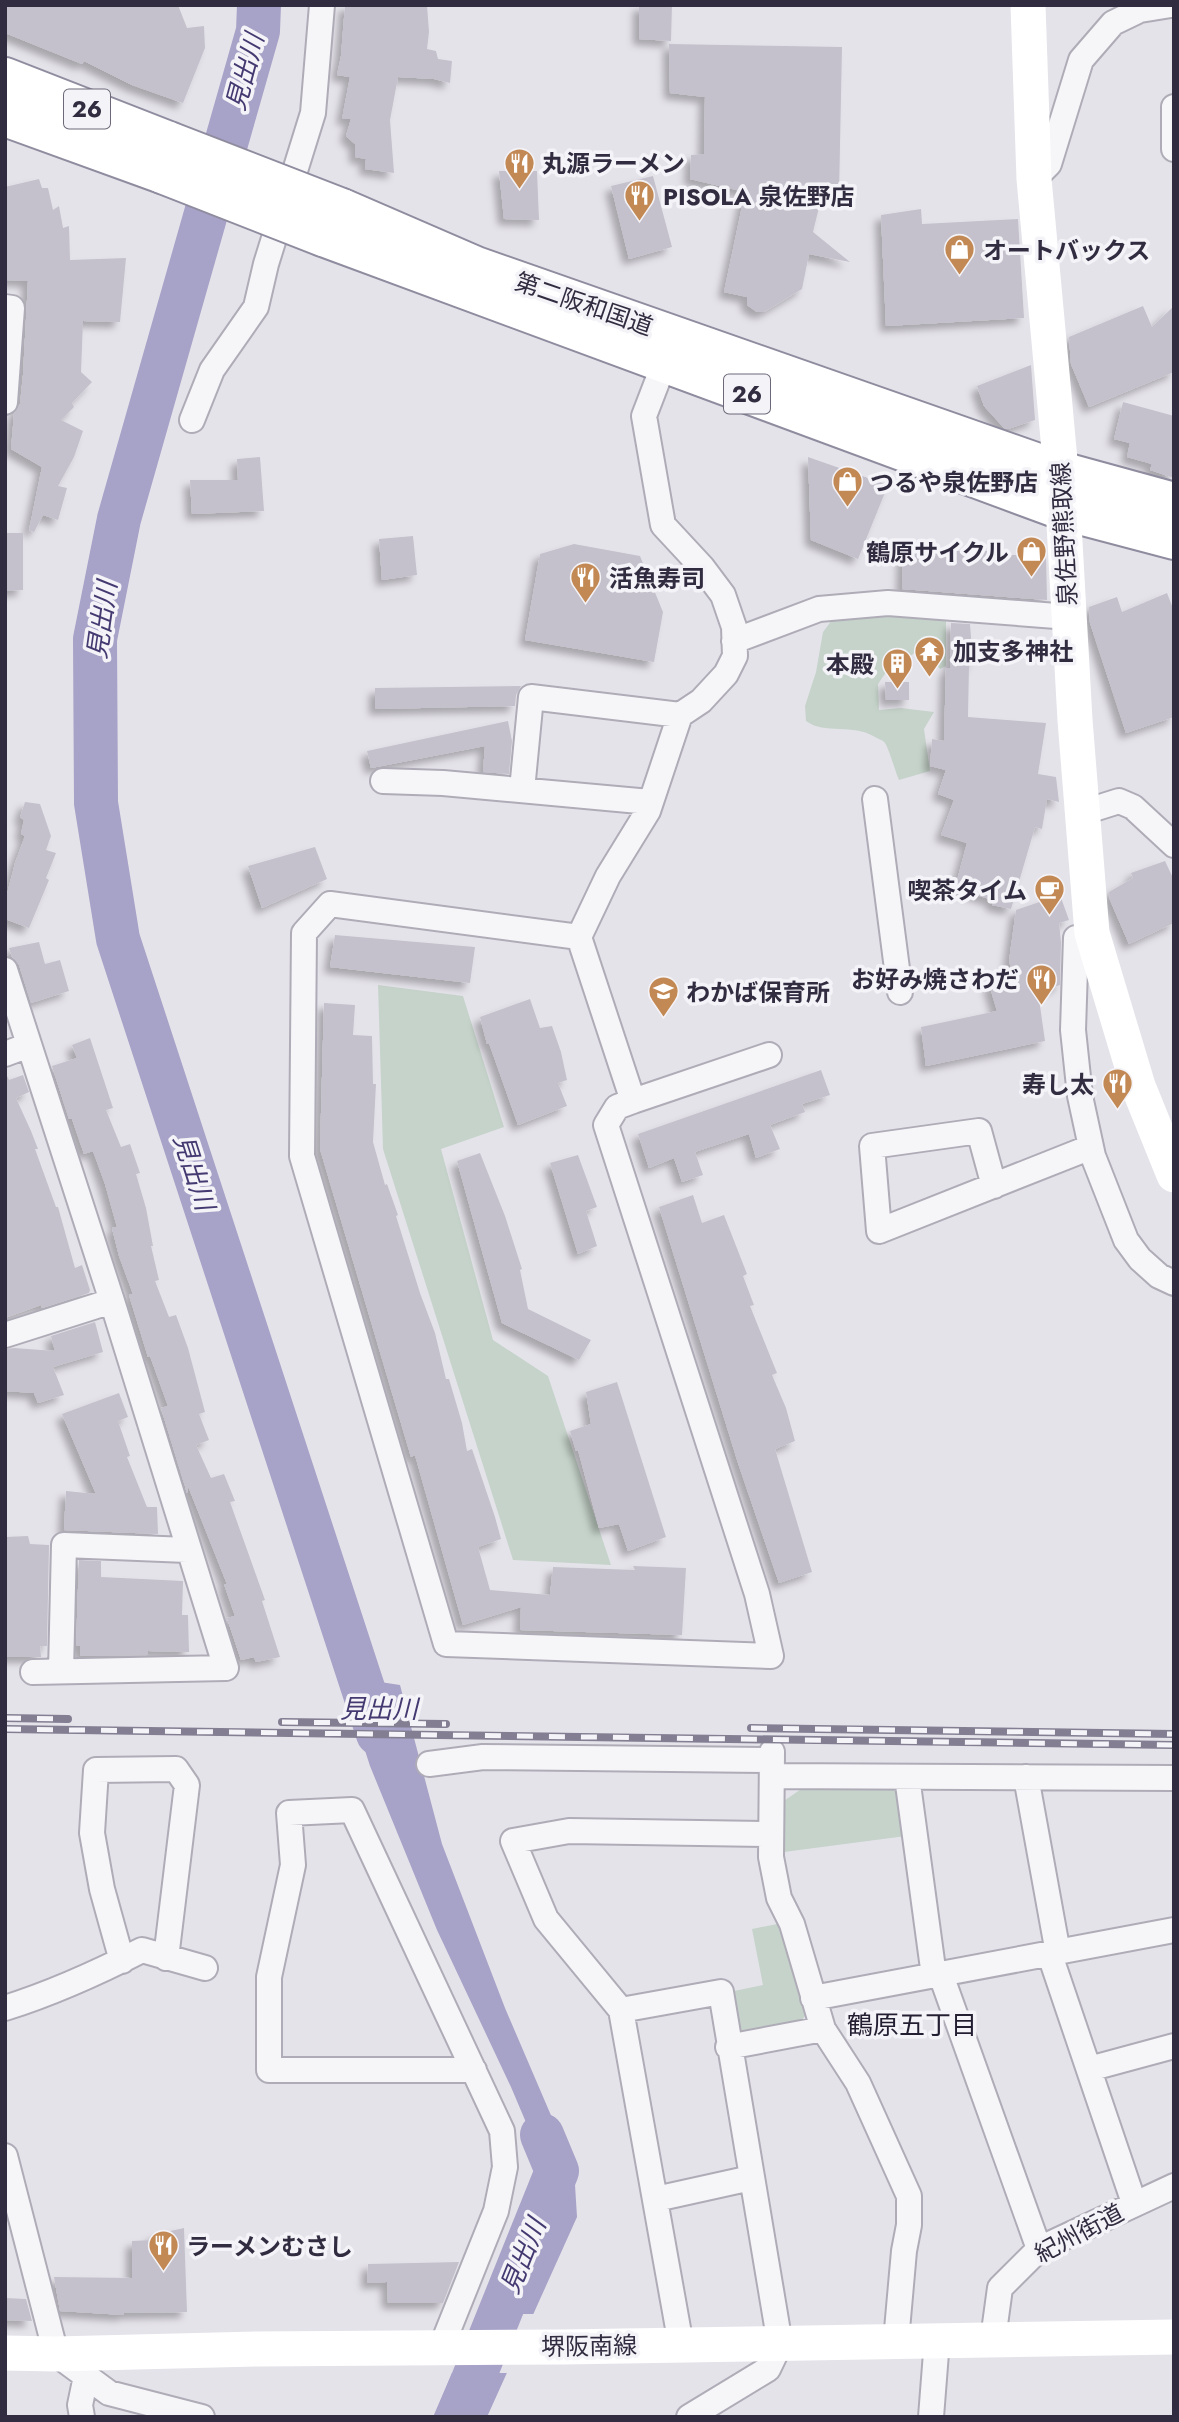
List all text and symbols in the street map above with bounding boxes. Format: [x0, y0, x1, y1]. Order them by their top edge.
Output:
water label: 見出川 [217, 27, 274, 115]
road number: 26 [64, 90, 110, 128]
restaurant icon: 丸源ラーメン [502, 146, 536, 190]
place label: 丸源ラーメン [542, 146, 685, 181]
restaurant icon: PISOLA 泉佐野店 [623, 179, 657, 223]
place label: PISOLA 泉佐野店 [663, 179, 855, 214]
shop icon: オートバックス [943, 233, 977, 277]
place label: オートバックス [983, 233, 1150, 268]
street label: 第二阪和国道 [510, 264, 658, 344]
road number: 26 [724, 374, 770, 414]
street label: 泉佐野熊取線 [1043, 461, 1085, 607]
shop icon: つるや泉佐野店 [830, 465, 864, 509]
place label: つるや泉佐野店 [870, 465, 1038, 500]
place label: 鶴原サイクル [866, 535, 1009, 570]
shop icon: 鶴原サイクル [1015, 535, 1049, 579]
restaurant icon: 活魚寿司 [569, 561, 603, 605]
place label: 活魚寿司 [609, 561, 705, 596]
water label: 見出川 [78, 576, 127, 661]
temple icon: 加支多神社 [913, 634, 947, 678]
place label: 加支多神社 [953, 634, 1073, 669]
place label: 本殿 [826, 647, 874, 682]
building icon: 本殿 [880, 647, 914, 691]
place label: 喫茶タイム [907, 873, 1027, 908]
cafe icon: 喫茶タイム [1033, 873, 1067, 917]
place label: お好み焼さわだ [851, 962, 1019, 997]
restaurant icon: お好み焼さわだ [1025, 962, 1059, 1006]
school or university icon: わかば保育所 [646, 975, 680, 1019]
place label: わかば保育所 [686, 975, 830, 1010]
place label: 寿し太 [1022, 1067, 1094, 1102]
restaurant icon: 寿し太 [1100, 1067, 1134, 1111]
water label: 見出川 [164, 1129, 225, 1218]
water label: 見出川 [340, 1690, 421, 1728]
district label: 鶴原五丁目 [847, 2006, 977, 2044]
street label: 紀州街道 [1028, 2195, 1130, 2271]
water label: 見出川 [491, 2210, 556, 2299]
restaurant icon: ラーメンむさし [146, 2229, 180, 2273]
place label: ラーメンむさし [186, 2229, 353, 2264]
street label: 堺阪南線 [541, 2328, 637, 2364]

